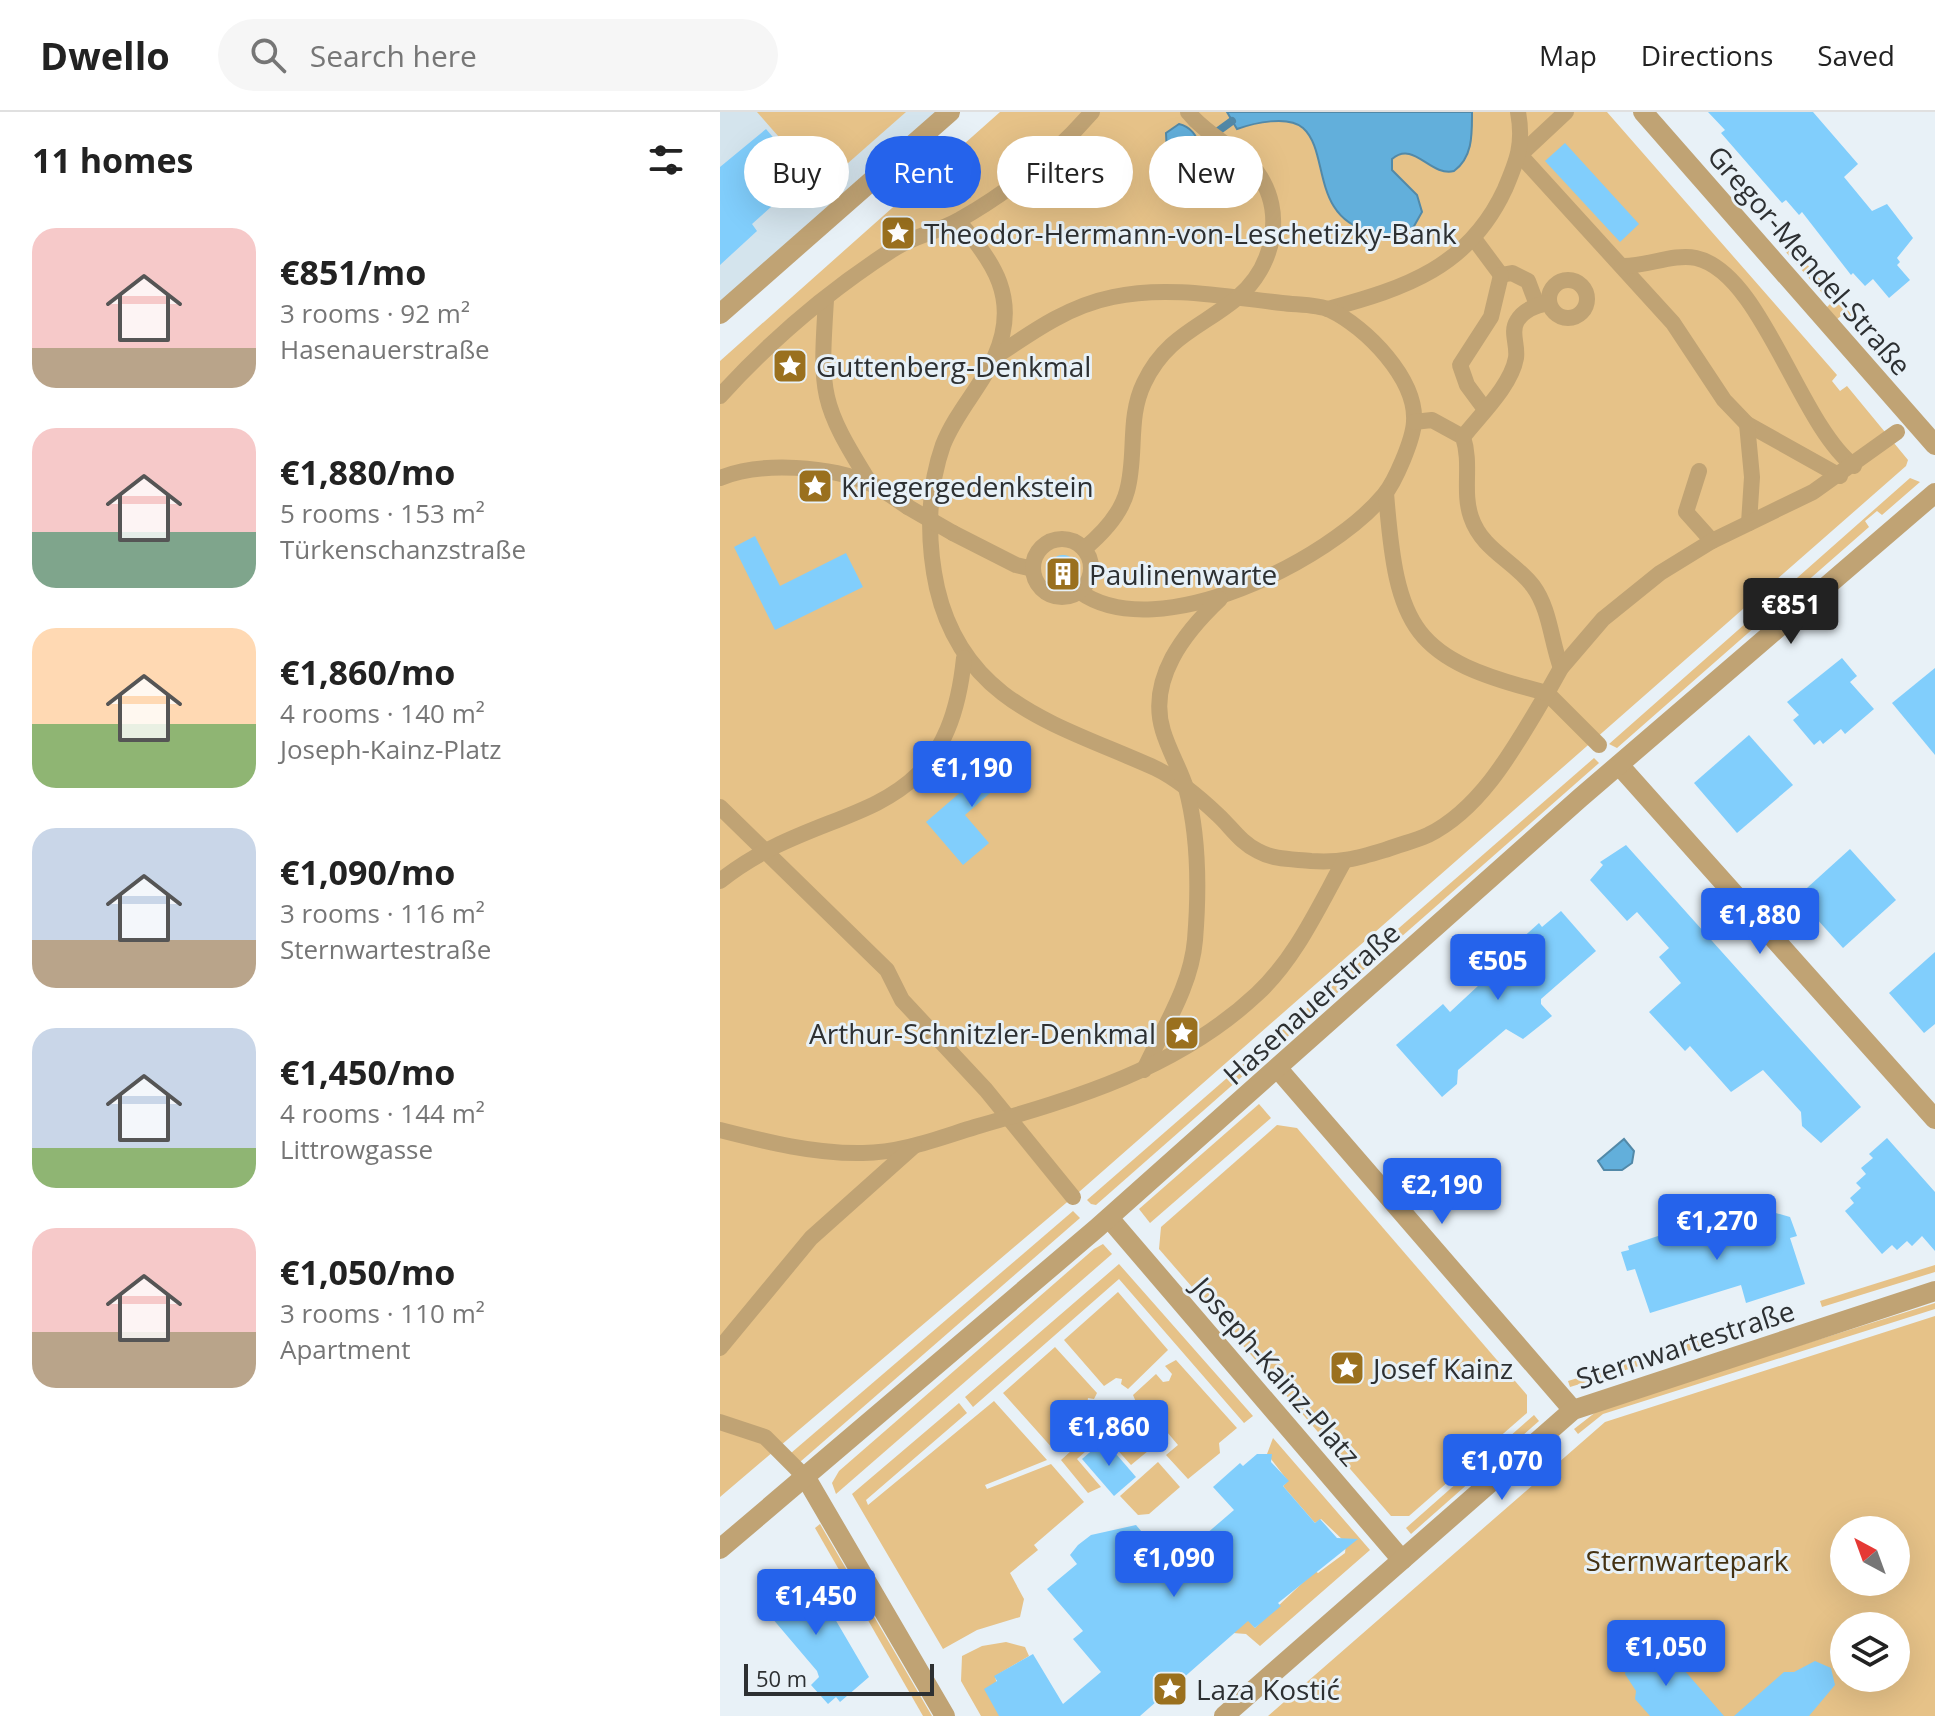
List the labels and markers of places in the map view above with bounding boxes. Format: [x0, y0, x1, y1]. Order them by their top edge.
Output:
place icon: Theodor-Hermann-von-Leschetizky-Bank [879, 214, 917, 252]
place label: Theodor-Hermann-von-Leschetizky-Bank [924, 214, 1457, 252]
place icon: Guttenberg-Denkmal [771, 347, 809, 385]
place label: Guttenberg-Denkmal [816, 347, 1091, 385]
place icon: Kriegergedenkstein [796, 467, 834, 505]
place label: Kriegergedenkstein [841, 467, 1094, 505]
building icon: Paulinenwarte [1044, 555, 1082, 593]
place label: Paulinenwarte [1089, 555, 1277, 593]
pin: €851 [1744, 578, 1838, 646]
pin: €1,190 [907, 741, 1037, 809]
pin: €1,880 [1695, 888, 1825, 956]
pin: €505 [1451, 934, 1545, 1002]
place label: Arthur-Schnitzler-Denkmal [809, 1014, 1156, 1052]
place icon: Arthur-Schnitzler-Denkmal [1163, 1014, 1201, 1052]
pin: €2,190 [1377, 1158, 1507, 1226]
pin: €1,270 [1652, 1194, 1782, 1262]
place icon: Josef Kainz [1328, 1349, 1366, 1387]
place label: Josef Kainz [1370, 1349, 1513, 1387]
pin: €1,860 [1044, 1400, 1174, 1468]
pin: €1,070 [1437, 1434, 1567, 1502]
pin: €1,090 [1109, 1531, 1239, 1599]
pin: €1,450 [751, 1569, 881, 1637]
pin: €1,050 [1601, 1620, 1731, 1688]
place icon: Laza Kostić [1151, 1670, 1189, 1708]
place label: Laza Kostić [1196, 1670, 1340, 1708]

